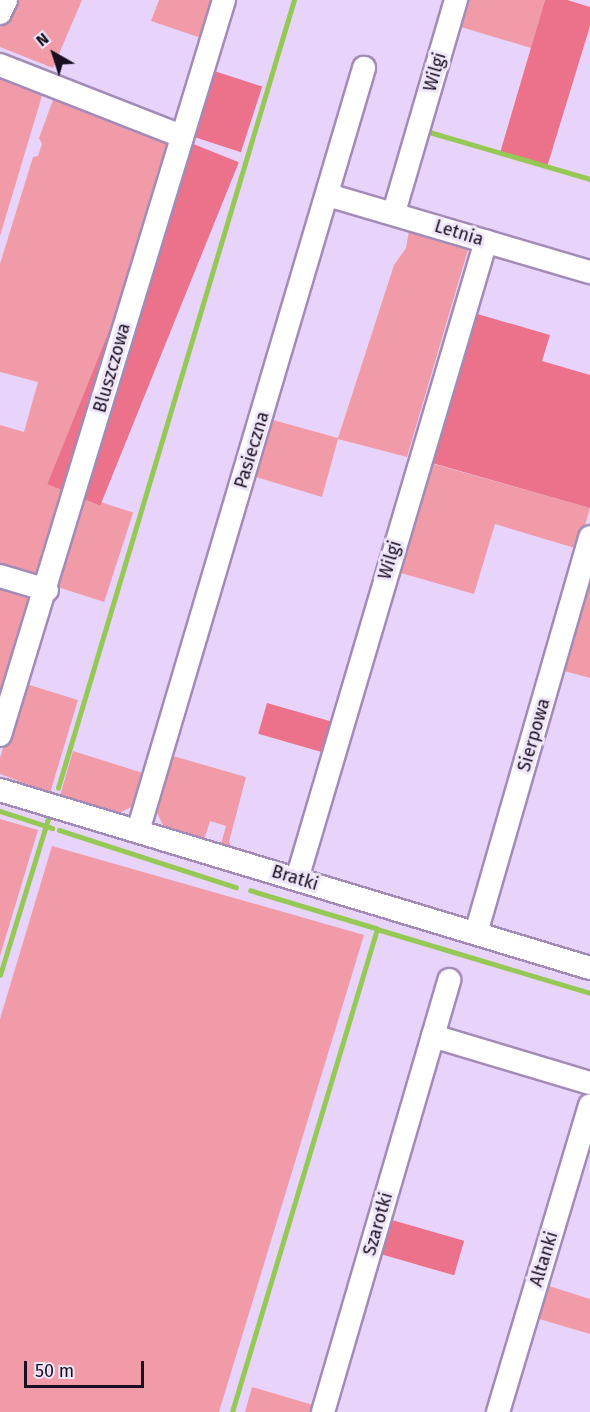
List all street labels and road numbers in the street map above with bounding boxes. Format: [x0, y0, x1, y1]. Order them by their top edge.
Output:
street label: Wilgi [419, 50, 451, 94]
street label: Letnia [432, 215, 486, 251]
street label: Bluszczowa [89, 321, 135, 415]
street label: Pasieczna [230, 409, 274, 491]
street label: Wilgi [374, 538, 406, 582]
street label: Sierpowa [513, 696, 555, 774]
street label: Bratki [269, 861, 321, 895]
street label: Szarotki [359, 1190, 397, 1258]
street label: Altanki [525, 1229, 563, 1289]

